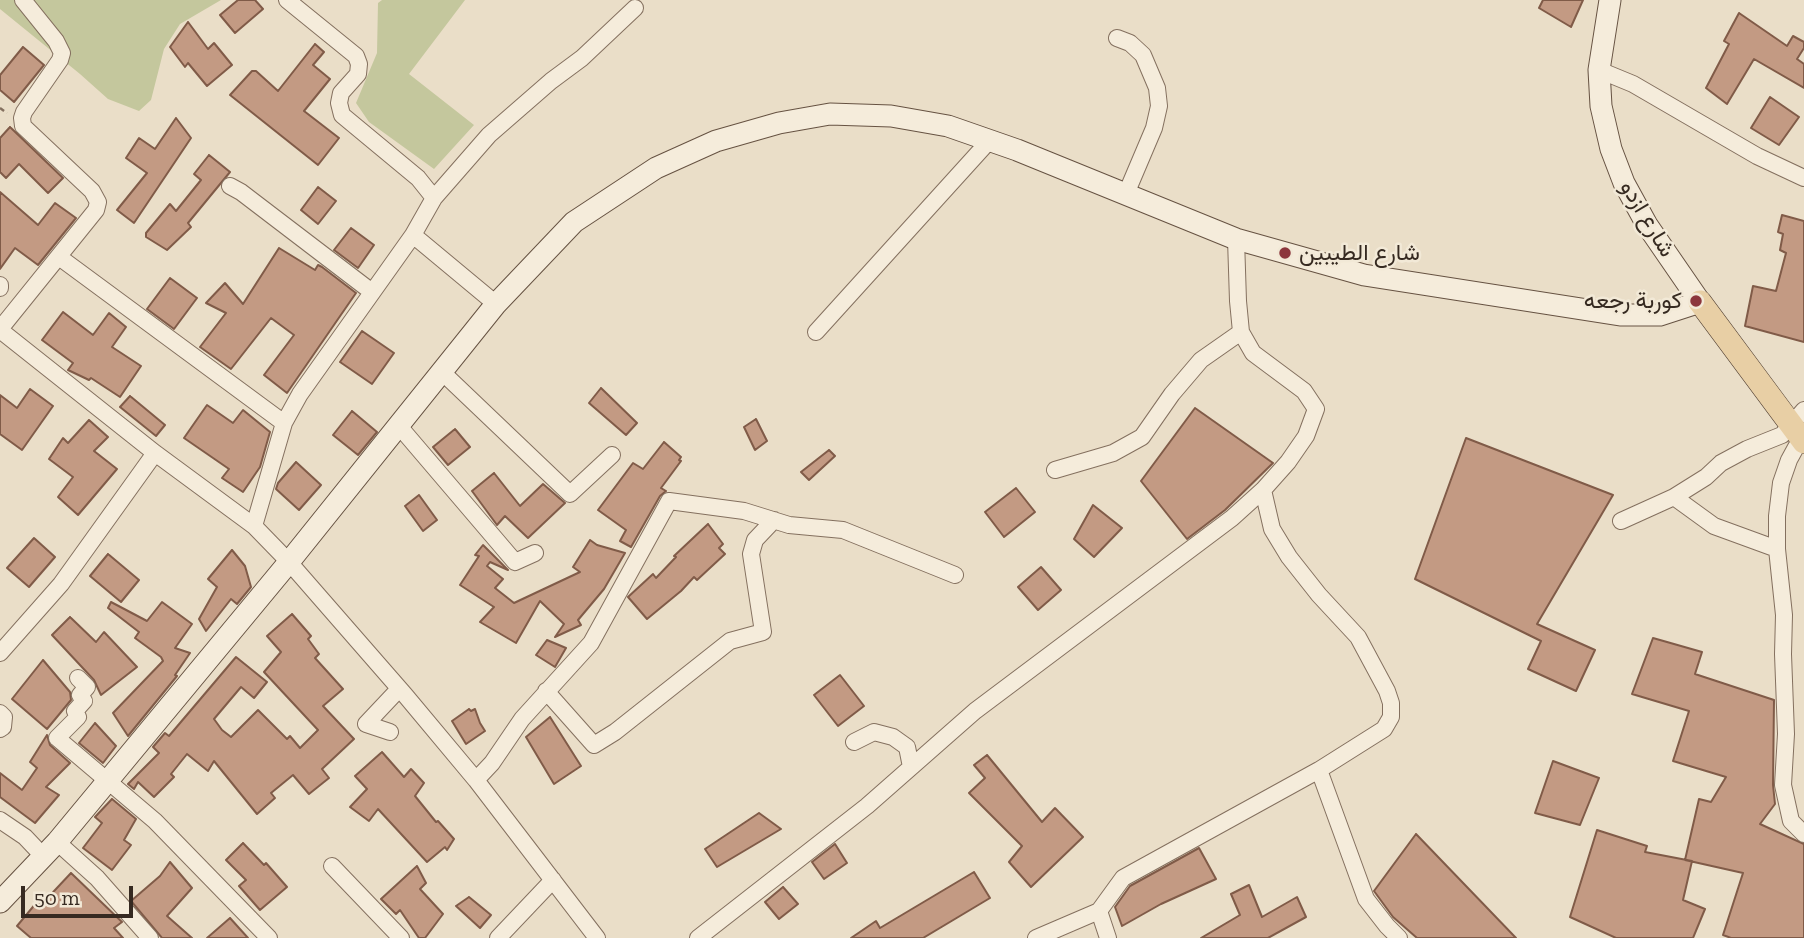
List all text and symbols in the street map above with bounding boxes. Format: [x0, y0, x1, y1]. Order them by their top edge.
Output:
street label: شارع ازدو [1614, 176, 1680, 262]
place label: شارع الطيبين [1299, 239, 1420, 267]
marker: شارع الطيبين [1277, 245, 1293, 261]
place label: كوربة رجعه [1584, 287, 1682, 315]
marker: كوربة رجعه [1688, 293, 1704, 309]
scale bar [24, 872, 136, 916]
text: 50 m [34, 885, 80, 910]

